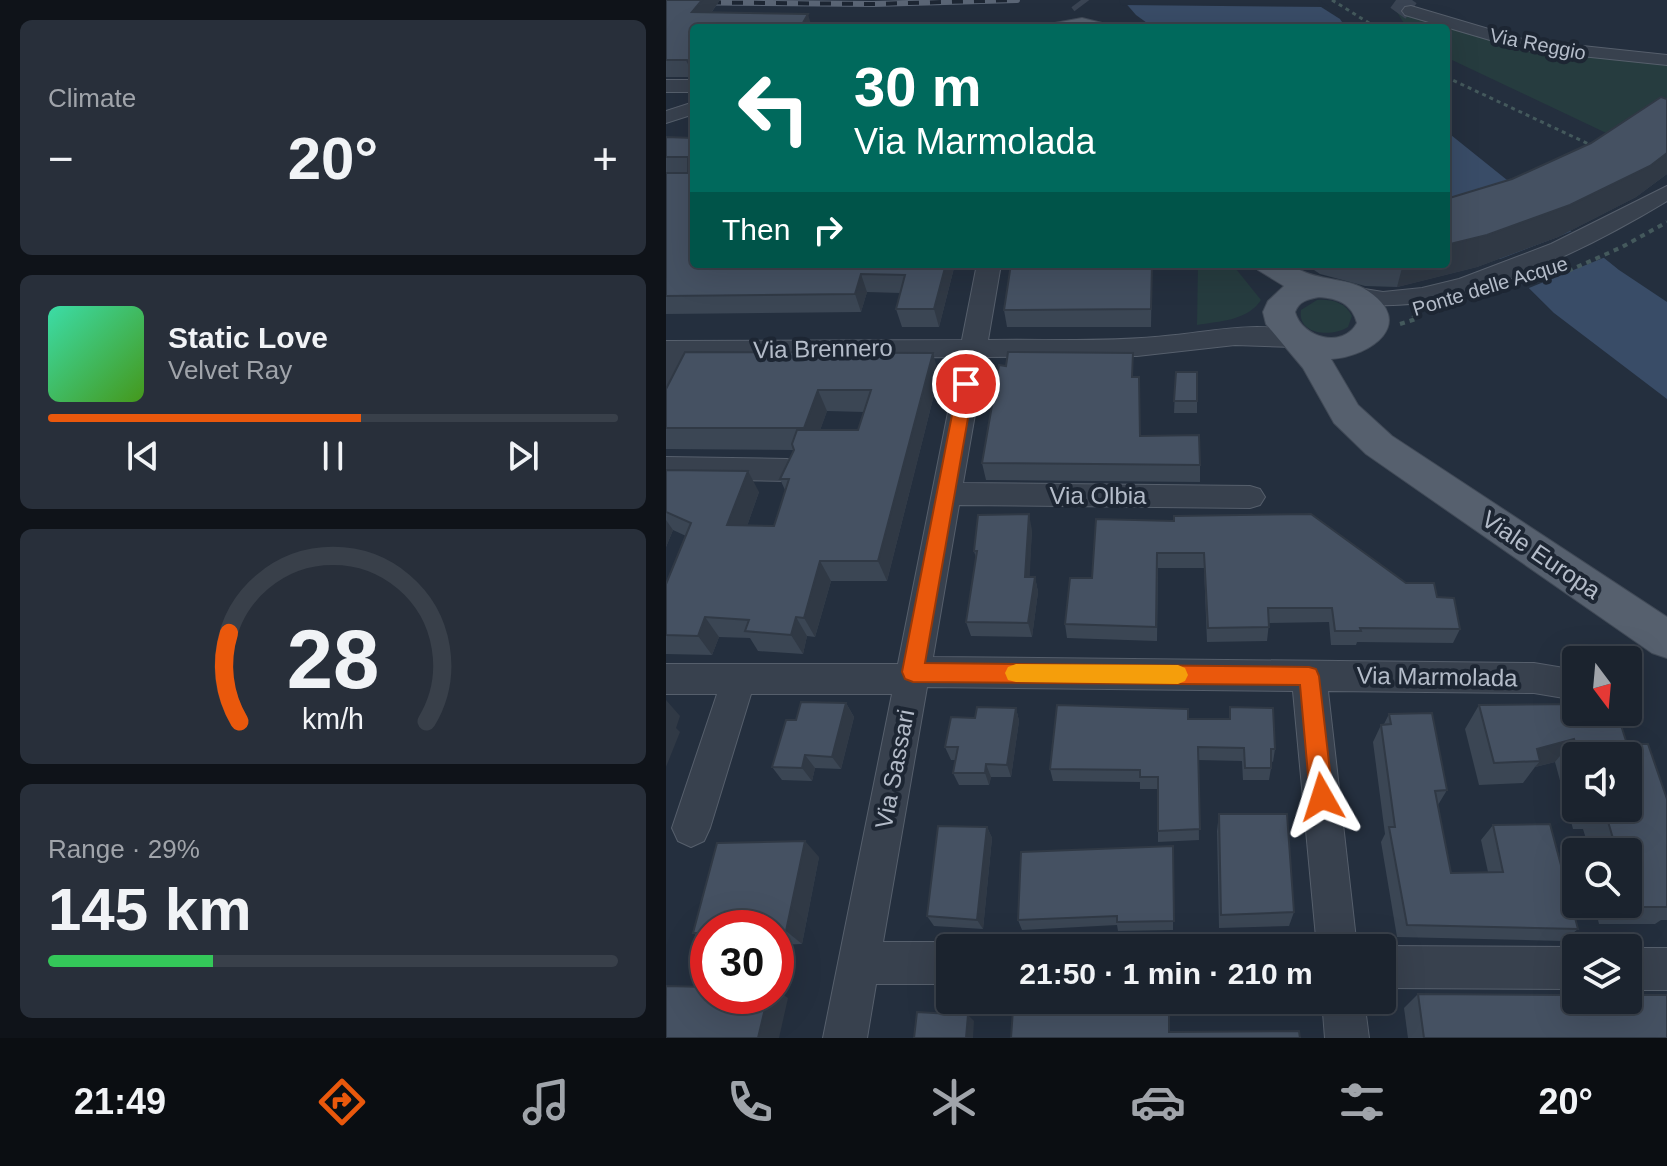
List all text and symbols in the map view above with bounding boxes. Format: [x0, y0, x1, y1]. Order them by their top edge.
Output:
street label: Via Reggio [1488, 24, 1588, 64]
text: 30 m [854, 55, 982, 118]
icon: left [722, 56, 826, 160]
text: Climate [48, 83, 136, 113]
text: Via Marmolada [854, 121, 1095, 162]
text: 20° [288, 125, 378, 192]
text: − [48, 134, 74, 183]
text: + [592, 134, 618, 183]
icon: right [806, 208, 850, 252]
text: Then [722, 213, 790, 246]
street label: Ponte delle Acque [1410, 252, 1570, 320]
text: Static Love [168, 321, 328, 354]
street label: Via Brennero [753, 334, 893, 363]
pin [932, 350, 1000, 418]
text: Velvet Ray [168, 355, 292, 385]
icon: arrive [944, 362, 988, 406]
icon: previous [121, 434, 165, 478]
icon: pause [311, 434, 355, 478]
icon: next [501, 434, 545, 478]
street label: Via Olbia [1050, 482, 1147, 509]
street label: Viale Europa [1477, 505, 1606, 604]
text: 28 [287, 613, 379, 706]
north arrow [1562, 646, 1642, 726]
map controls [1562, 646, 1642, 1014]
street label: Via Marmolada [1356, 662, 1518, 691]
text: km/h [302, 703, 364, 735]
street label: Via Sassari [870, 707, 919, 831]
button: sound [1562, 742, 1642, 822]
position arrow [1280, 755, 1364, 839]
text: Range · 29% [48, 834, 200, 864]
button: search [1562, 838, 1642, 918]
text: 145 km [48, 876, 252, 943]
speed limit sign: 30 [690, 910, 794, 1014]
button: layers [1562, 934, 1642, 1014]
text: 21:50 · 1 min · 210 m [1019, 957, 1313, 990]
icon: directions [314, 1074, 370, 1130]
icon: music [518, 1074, 574, 1130]
icon: phone [722, 1074, 778, 1130]
icon: climate [926, 1074, 982, 1130]
icon: car [1130, 1074, 1186, 1130]
icon: filters [1334, 1074, 1390, 1130]
text: 21:49 [74, 1081, 166, 1122]
text: 20° [1538, 1081, 1593, 1122]

